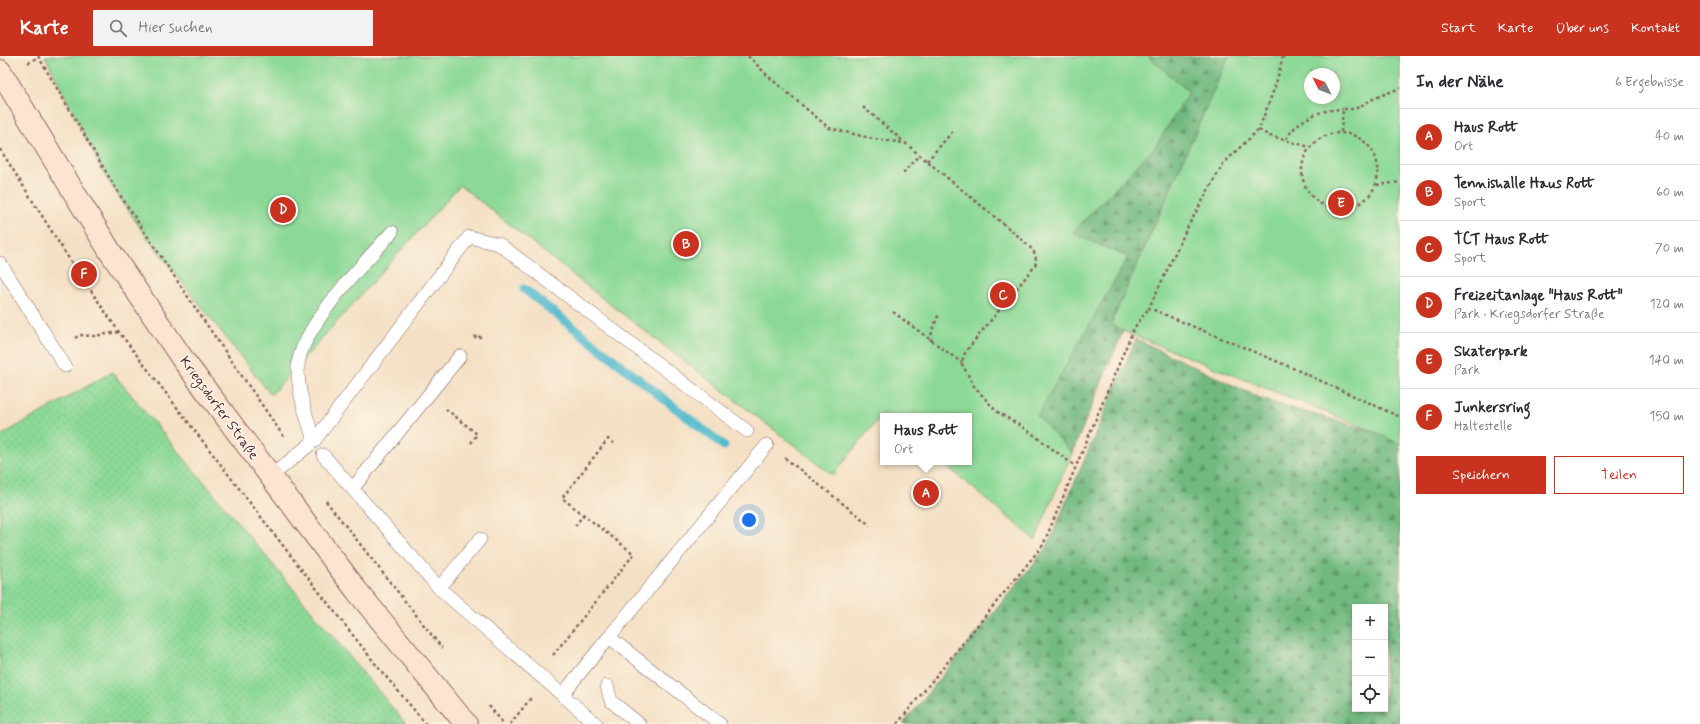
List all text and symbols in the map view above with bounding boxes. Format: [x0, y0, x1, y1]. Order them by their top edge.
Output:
search box [93, 10, 373, 46]
text: Karte [20, 16, 69, 41]
icon: search [107, 17, 129, 39]
text: Hier suchen [139, 18, 213, 38]
text: Start [1441, 19, 1476, 37]
text: Karte [1498, 19, 1533, 37]
text: Über uns [1555, 19, 1609, 37]
text: Kontakt [1631, 19, 1680, 37]
north arrow [1304, 68, 1340, 104]
text: In der Nähe [1416, 71, 1504, 93]
text: 6 Ergebnisse [1615, 74, 1684, 91]
text: Haus Rott [1454, 118, 1518, 138]
text: A [1425, 128, 1433, 145]
text: 40 m [1655, 128, 1684, 145]
text: Ort [1454, 138, 1473, 155]
text: Tennishalle Haus Rott [1454, 174, 1595, 194]
text: B [1425, 184, 1433, 201]
text: 60 m [1656, 184, 1684, 201]
pin: E [1328, 188, 1354, 218]
text: Sport [1454, 194, 1486, 211]
pin: D [270, 195, 296, 225]
pin: B [673, 229, 699, 259]
text: TCT Haus Rott [1454, 230, 1549, 250]
text: C [1424, 240, 1434, 257]
text: 70 m [1655, 240, 1684, 257]
text: Sport [1454, 250, 1486, 267]
pin: F [71, 259, 97, 289]
pin: C [990, 280, 1016, 310]
text: Freizeitanlage "Haus Rott" [1454, 286, 1623, 306]
text: D [1425, 296, 1433, 313]
text: 120 m [1650, 296, 1684, 313]
text: Park · Kriegsdorfer Straße [1454, 306, 1604, 323]
text: Skaterpark [1454, 342, 1528, 362]
text: E [1425, 352, 1433, 369]
text: 140 m [1649, 352, 1684, 369]
street label: Kriegsdorfer Straße [175, 353, 263, 464]
text: Park [1454, 362, 1480, 379]
text: Junkersring [1454, 398, 1531, 418]
text: F [1426, 408, 1432, 425]
text: 150 m [1650, 408, 1684, 425]
popup [880, 413, 972, 465]
text: Haltestelle [1454, 418, 1512, 435]
text: Haus Rott [894, 421, 958, 441]
text: Ort [894, 441, 913, 458]
button: Speichern [1416, 456, 1546, 494]
button: Teilen [1554, 456, 1684, 494]
pin: A [913, 478, 939, 508]
your location [739, 510, 759, 530]
map controls [1352, 604, 1388, 712]
button: + [1352, 604, 1388, 640]
button: − [1352, 640, 1388, 676]
button: locate [1352, 676, 1388, 712]

